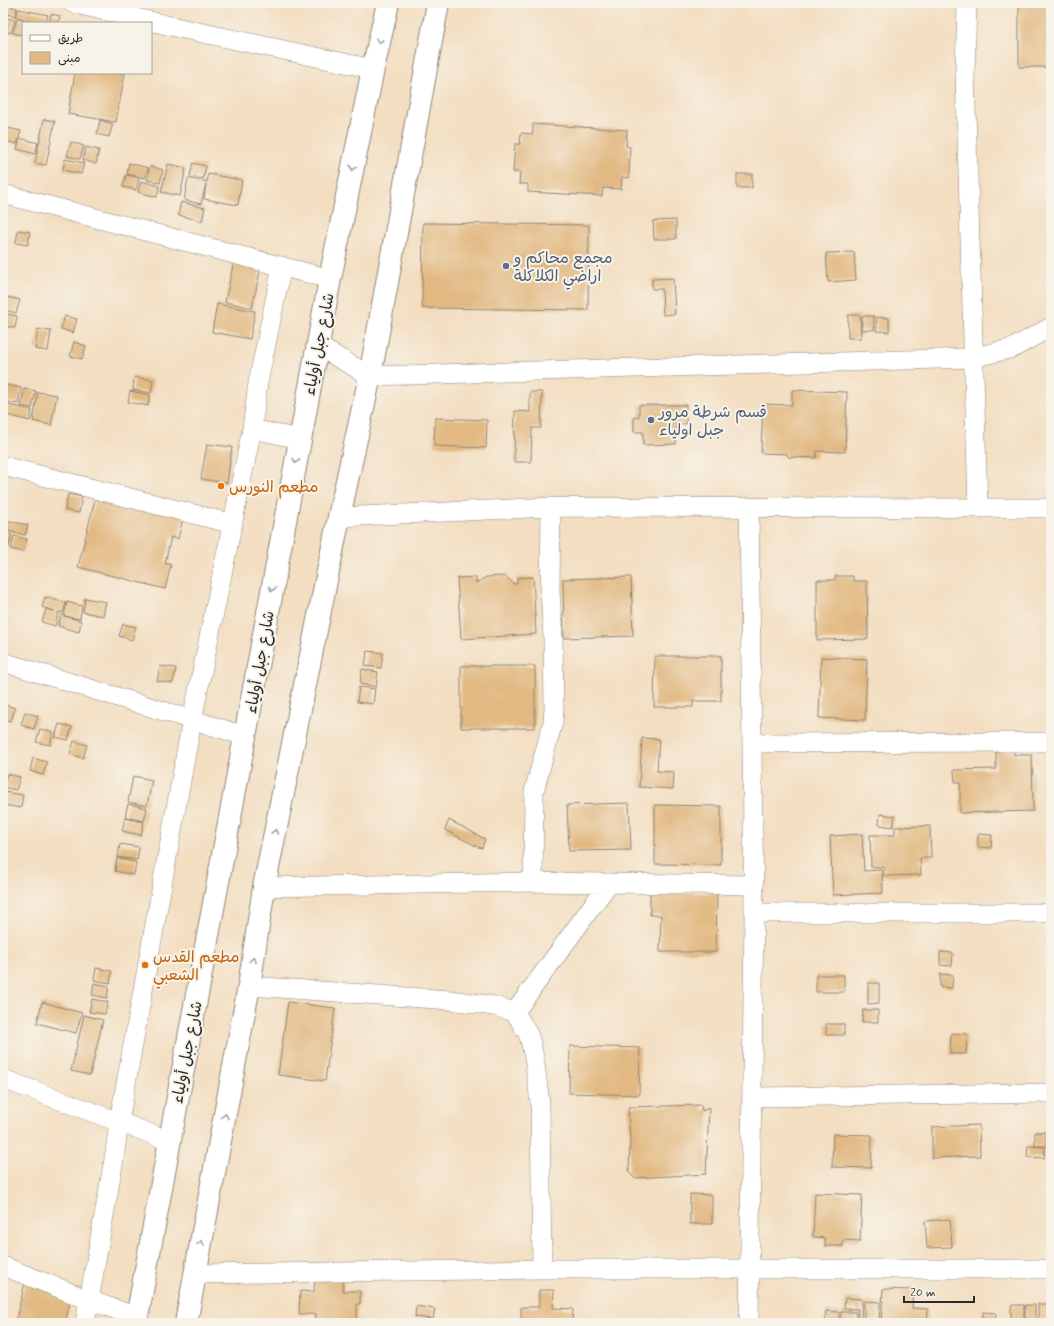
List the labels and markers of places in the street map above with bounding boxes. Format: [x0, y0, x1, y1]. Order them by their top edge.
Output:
place label: مجمع محاكم و اراضي الكلاكلة [512, 248, 612, 290]
marker: مجمع محاكم و اراضي الكلاكلة [501, 261, 511, 271]
place label: قسم شرطة مرور جبل اولياء [657, 402, 767, 441]
marker: قسم شرطة مرور جبل اولياء [646, 415, 656, 425]
place label: مطعم النورس [229, 477, 319, 499]
marker: مطعم النورس [216, 481, 226, 491]
place label: مطعم القدس الشعبي [153, 947, 239, 989]
marker: مطعم القدس الشعبي [140, 960, 150, 970]

